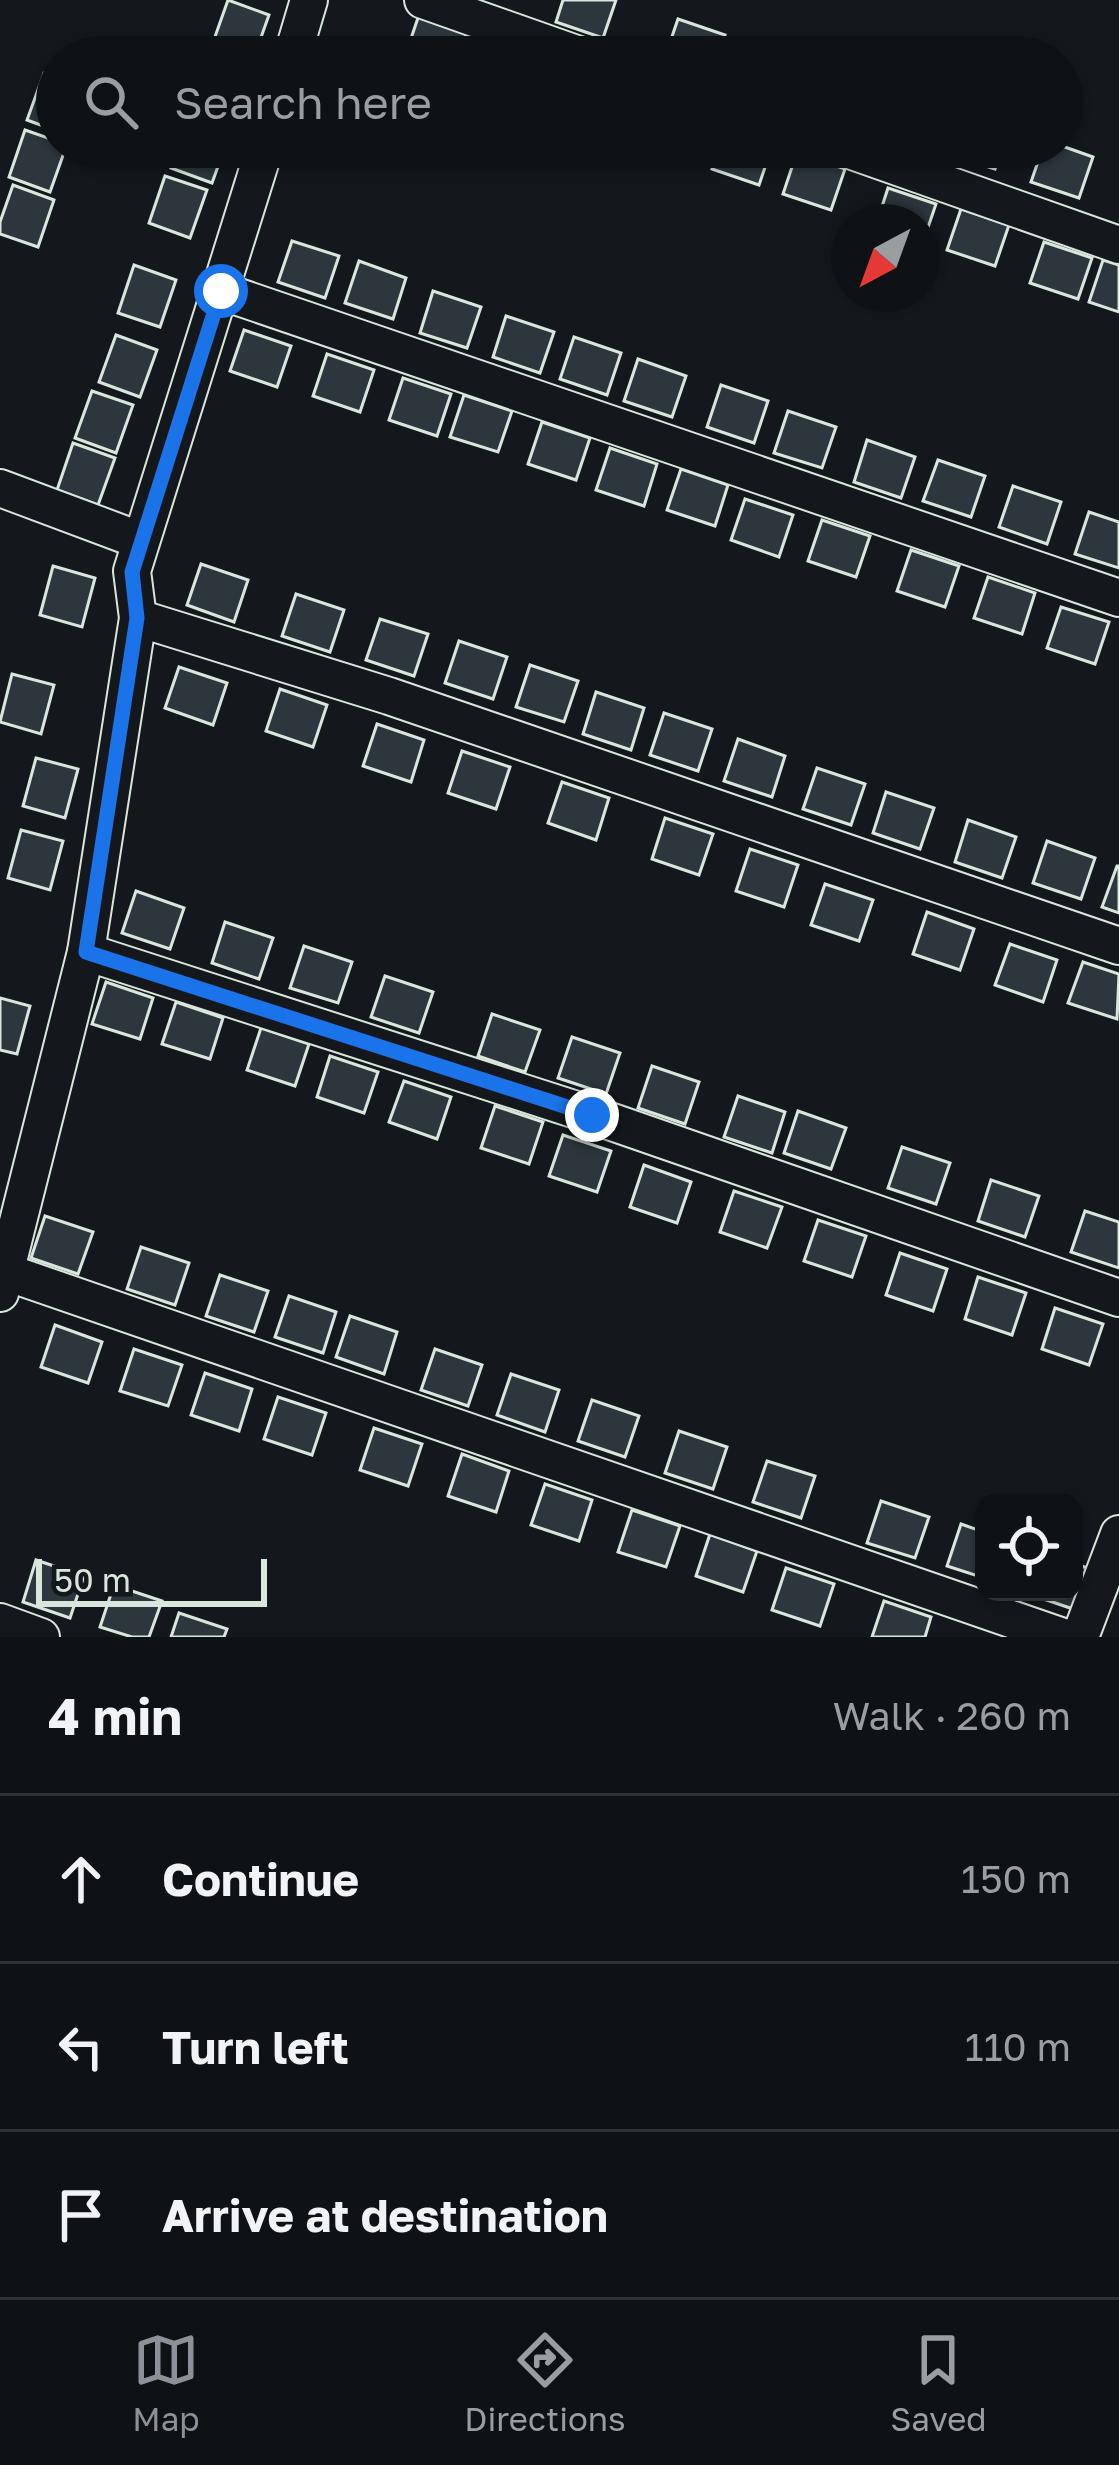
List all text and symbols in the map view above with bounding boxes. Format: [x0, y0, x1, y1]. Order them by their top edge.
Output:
search box [36, 36, 1083, 168]
icon: search [78, 69, 144, 135]
text: Search here [174, 75, 432, 129]
north arrow [831, 204, 939, 312]
route start [194, 264, 248, 318]
route end [565, 1088, 619, 1142]
map controls [975, 1493, 1083, 1601]
button: locate [975, 1493, 1083, 1601]
scale bar [36, 1553, 267, 1606]
text: 50 m [54, 1560, 131, 1599]
text: 4 min [48, 1685, 182, 1746]
text: Walk · 260 m [833, 1692, 1071, 1739]
icon: ahead [48, 1846, 114, 1912]
text: Continue [162, 1852, 359, 1906]
text: 150 m [961, 1855, 1071, 1902]
icon: left [48, 2014, 114, 2080]
text: Turn left [162, 2020, 349, 2074]
text: 110 m [965, 2023, 1071, 2070]
icon: arrive [48, 2182, 114, 2248]
text: Arrive at destination [162, 2188, 608, 2242]
tab: Map [132, 2327, 200, 2438]
tab: Directions [464, 2327, 626, 2438]
tab: Saved [890, 2327, 987, 2438]

